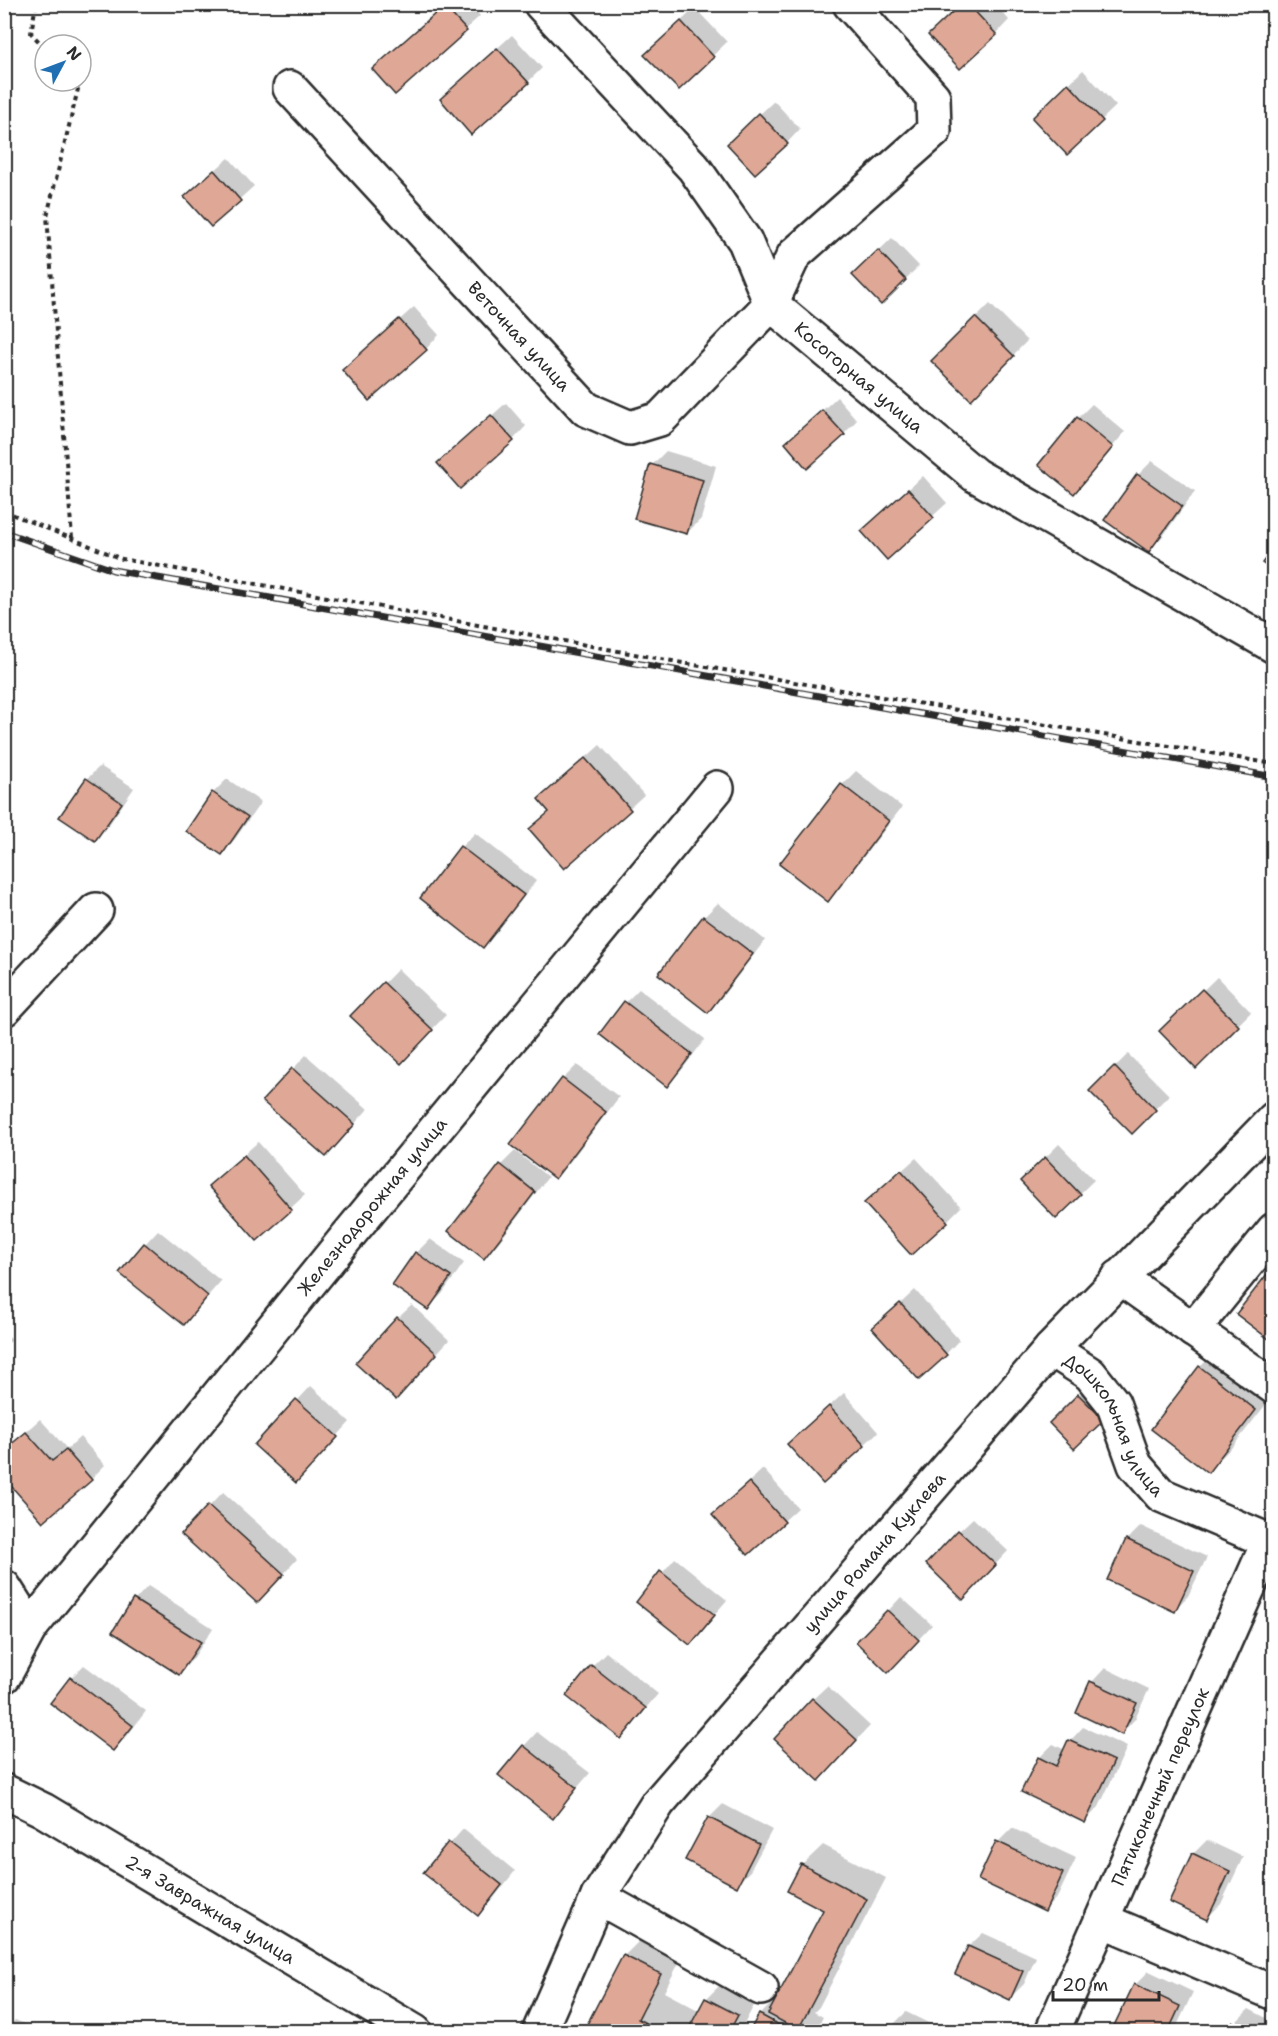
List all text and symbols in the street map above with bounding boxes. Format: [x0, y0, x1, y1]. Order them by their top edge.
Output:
north arrow [33, 33, 93, 93]
text: N [62, 42, 86, 65]
street label: Веточная улица [462, 276, 576, 397]
street label: Косогорная улица [789, 316, 928, 439]
street label: Железнодорожная улица [292, 1112, 453, 1301]
street label: Дошкольная улица [1058, 1348, 1169, 1502]
street label: улица Романа Куклева [798, 1467, 951, 1638]
street label: Пятиконечный переулок [1106, 1683, 1215, 1890]
street label: 2-я Завражная улица [121, 1850, 300, 1970]
scale bar [1053, 1964, 1160, 2002]
text: 20 m [1062, 1973, 1108, 1997]

